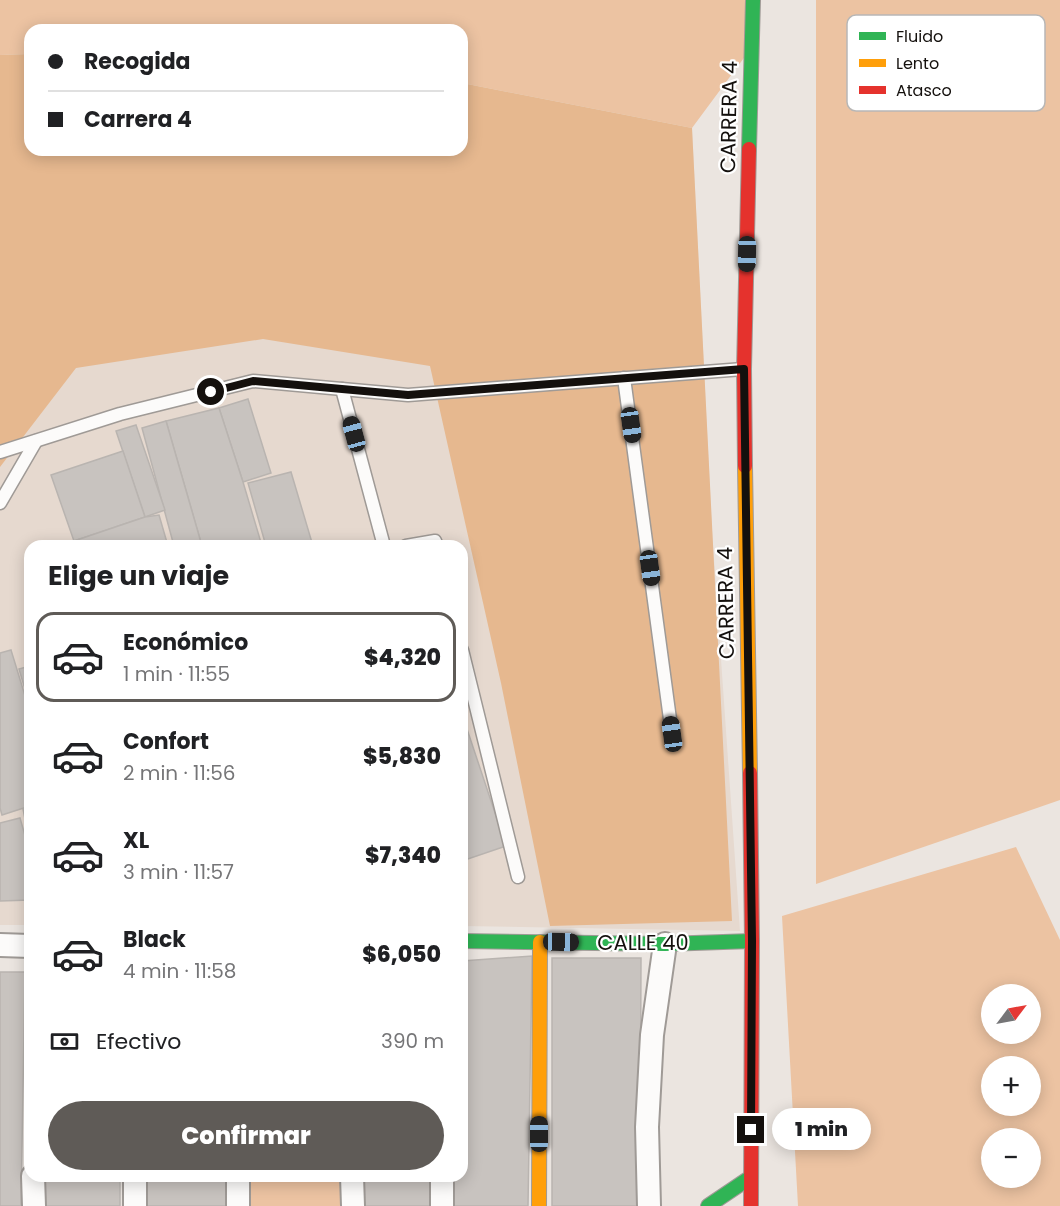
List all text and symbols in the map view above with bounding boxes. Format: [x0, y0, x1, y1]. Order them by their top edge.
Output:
legend [847, 15, 1045, 111]
text: Fluido [896, 25, 943, 48]
text: Recogida [84, 46, 191, 77]
text: Lento [896, 52, 939, 75]
street label: CARRERA 4 [713, 61, 744, 173]
text: Atasco [896, 79, 952, 102]
text: Carrera 4 [84, 104, 192, 135]
car [738, 236, 756, 272]
route start [197, 378, 224, 405]
car [620, 406, 642, 444]
car [341, 414, 367, 454]
street label: CARRERA 4 [710, 547, 741, 659]
car [639, 549, 661, 587]
text: Elige un viaje [48, 557, 229, 594]
text: Económico [123, 627, 248, 658]
icon: car [51, 630, 105, 684]
text: $4,320 [364, 642, 441, 673]
text: 1 min · 11:55 [123, 660, 230, 688]
car [661, 715, 683, 753]
text: Confort [123, 726, 209, 757]
icon: car [51, 729, 105, 783]
text: $5,830 [363, 741, 441, 772]
text: 2 min · 11:56 [123, 759, 235, 787]
text: XL [123, 825, 149, 856]
icon: car [51, 828, 105, 882]
text: $7,340 [365, 840, 441, 871]
text: 3 min · 11:57 [123, 858, 234, 886]
text: Black [123, 924, 186, 955]
icon: car [51, 927, 105, 981]
street label: CALLE 40 [597, 928, 689, 957]
car [543, 933, 579, 951]
text: $6,050 [362, 939, 441, 970]
text: 4 min · 11:58 [123, 957, 236, 985]
north arrow [981, 984, 1041, 1044]
map controls [981, 984, 1041, 1188]
icon: cash [48, 1025, 81, 1058]
text: Efectivo [96, 1026, 181, 1057]
text: 390 m [381, 1027, 444, 1055]
button: + [981, 1056, 1041, 1116]
button: Confirmar [48, 1101, 444, 1170]
callout: 1 min [772, 1109, 871, 1151]
text: 1 min [795, 1115, 848, 1143]
car [530, 1116, 548, 1152]
route end [737, 1116, 764, 1143]
button: − [981, 1128, 1041, 1188]

